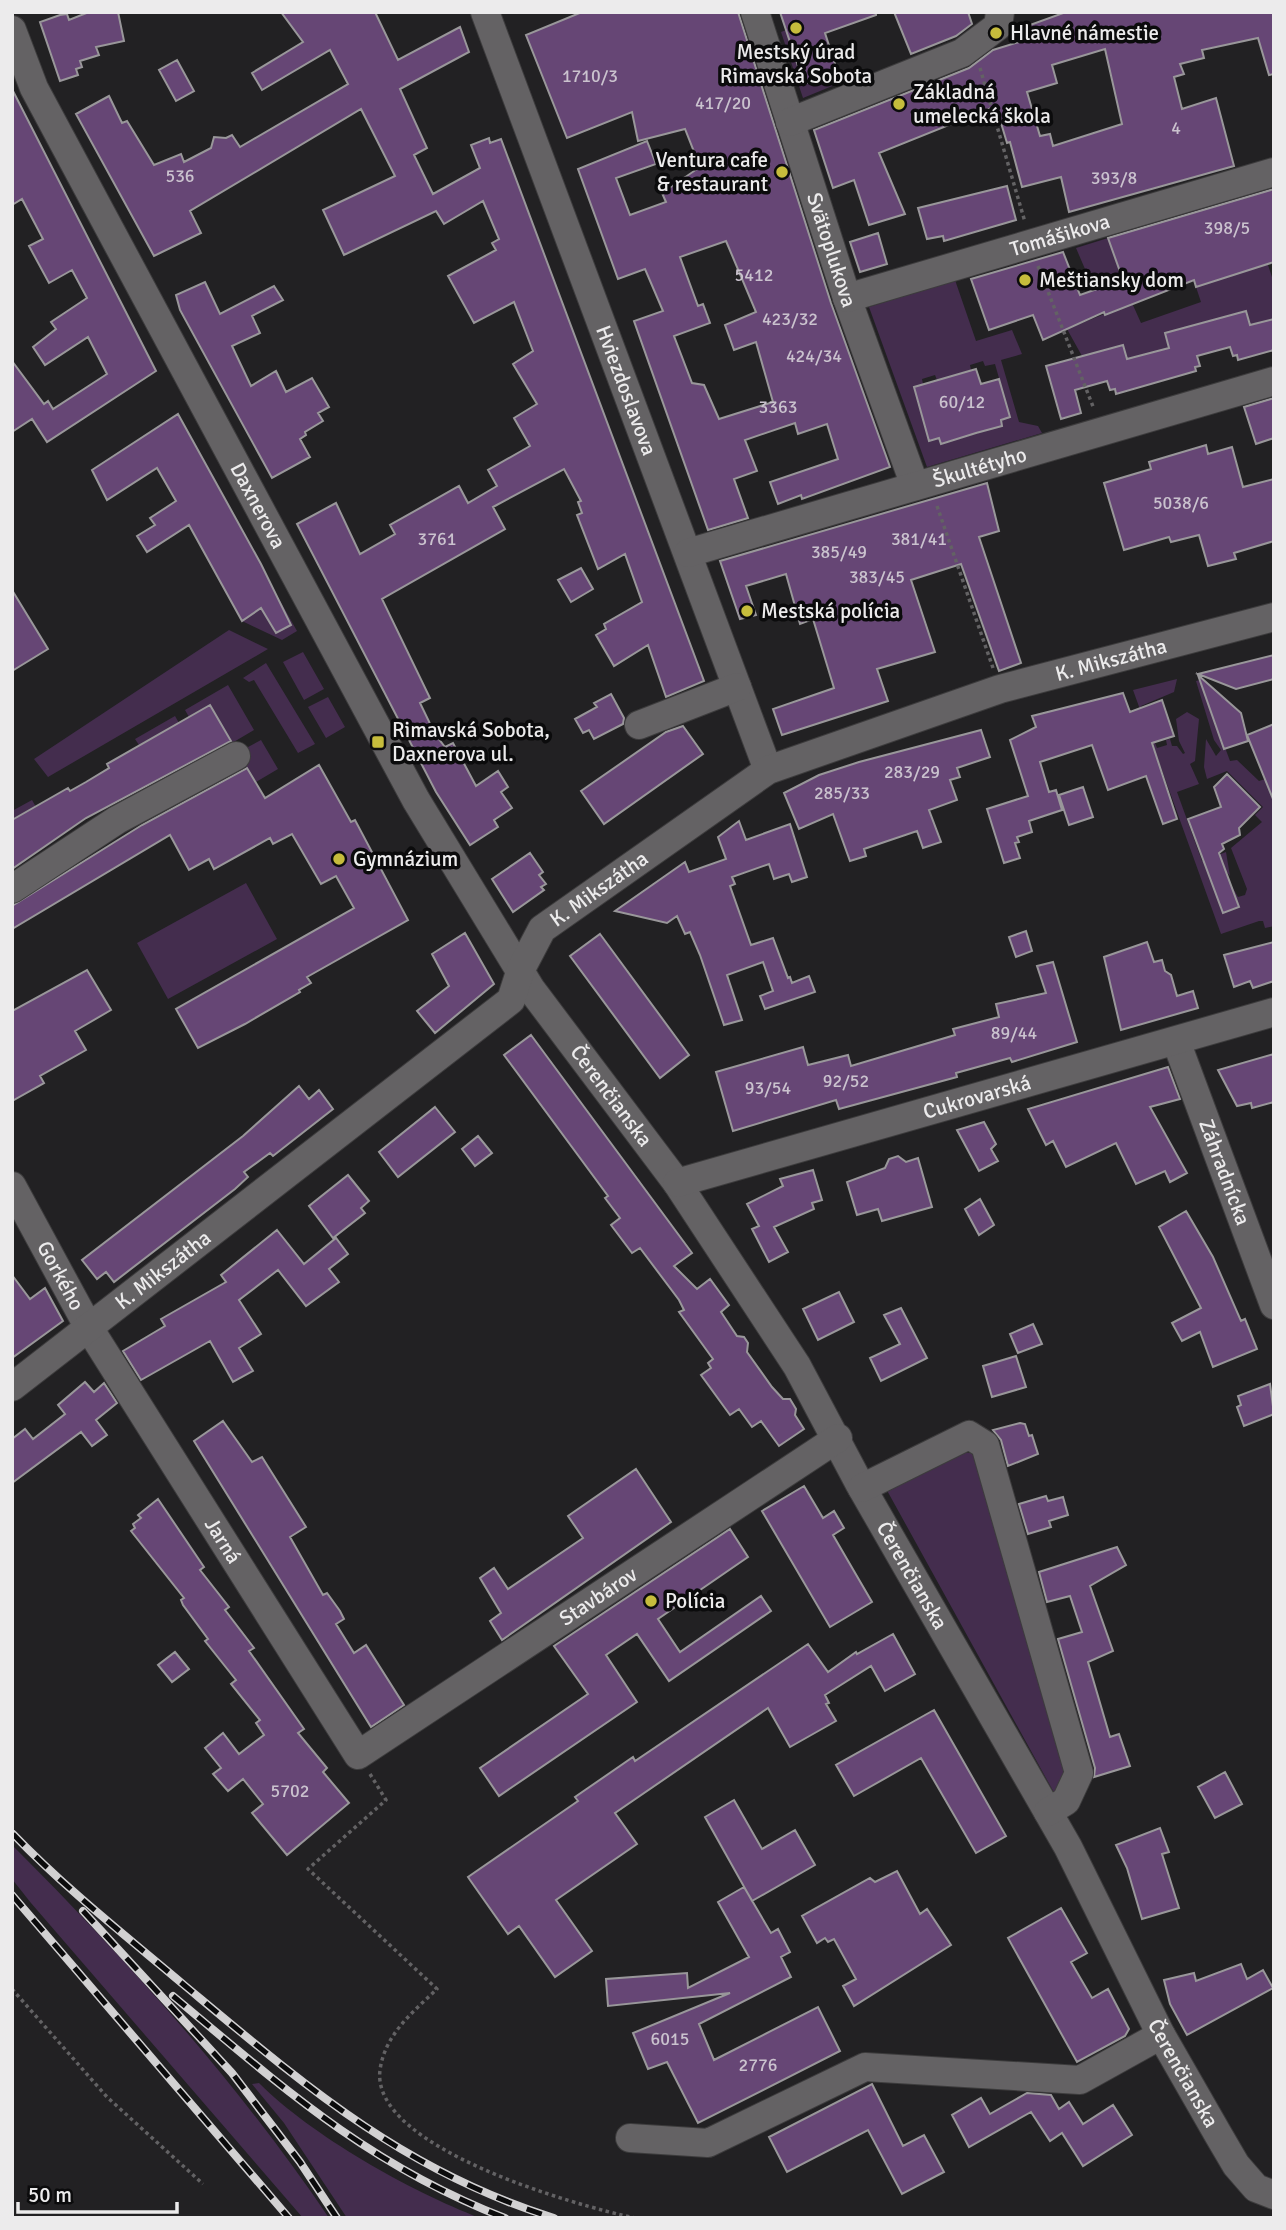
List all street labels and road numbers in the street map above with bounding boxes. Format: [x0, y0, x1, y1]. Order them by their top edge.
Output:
street label: Svätoplukova [801, 189, 862, 311]
street label: Tomášikova [1007, 208, 1113, 262]
street label: Hviezdoslavova [590, 322, 662, 459]
street label: Škultétyho [930, 441, 1030, 493]
street label: Daxnerova [224, 458, 292, 553]
street label: K. Mikszátha [1052, 633, 1170, 687]
street label: K. Mikszátha [545, 845, 653, 932]
street label: Čerenčianska [565, 1040, 658, 1152]
street label: Cukrovarská [920, 1069, 1034, 1125]
street label: Záhradnícka [1193, 1116, 1256, 1229]
street label: K. Mikszátha [110, 1225, 216, 1315]
street label: Gorkého [31, 1236, 90, 1315]
street label: Jarná [199, 1513, 247, 1569]
street label: Čerenčianska [871, 1517, 953, 1634]
street label: Stavbárov [554, 1561, 643, 1632]
street label: Čerenčianska [1142, 2015, 1224, 2132]

